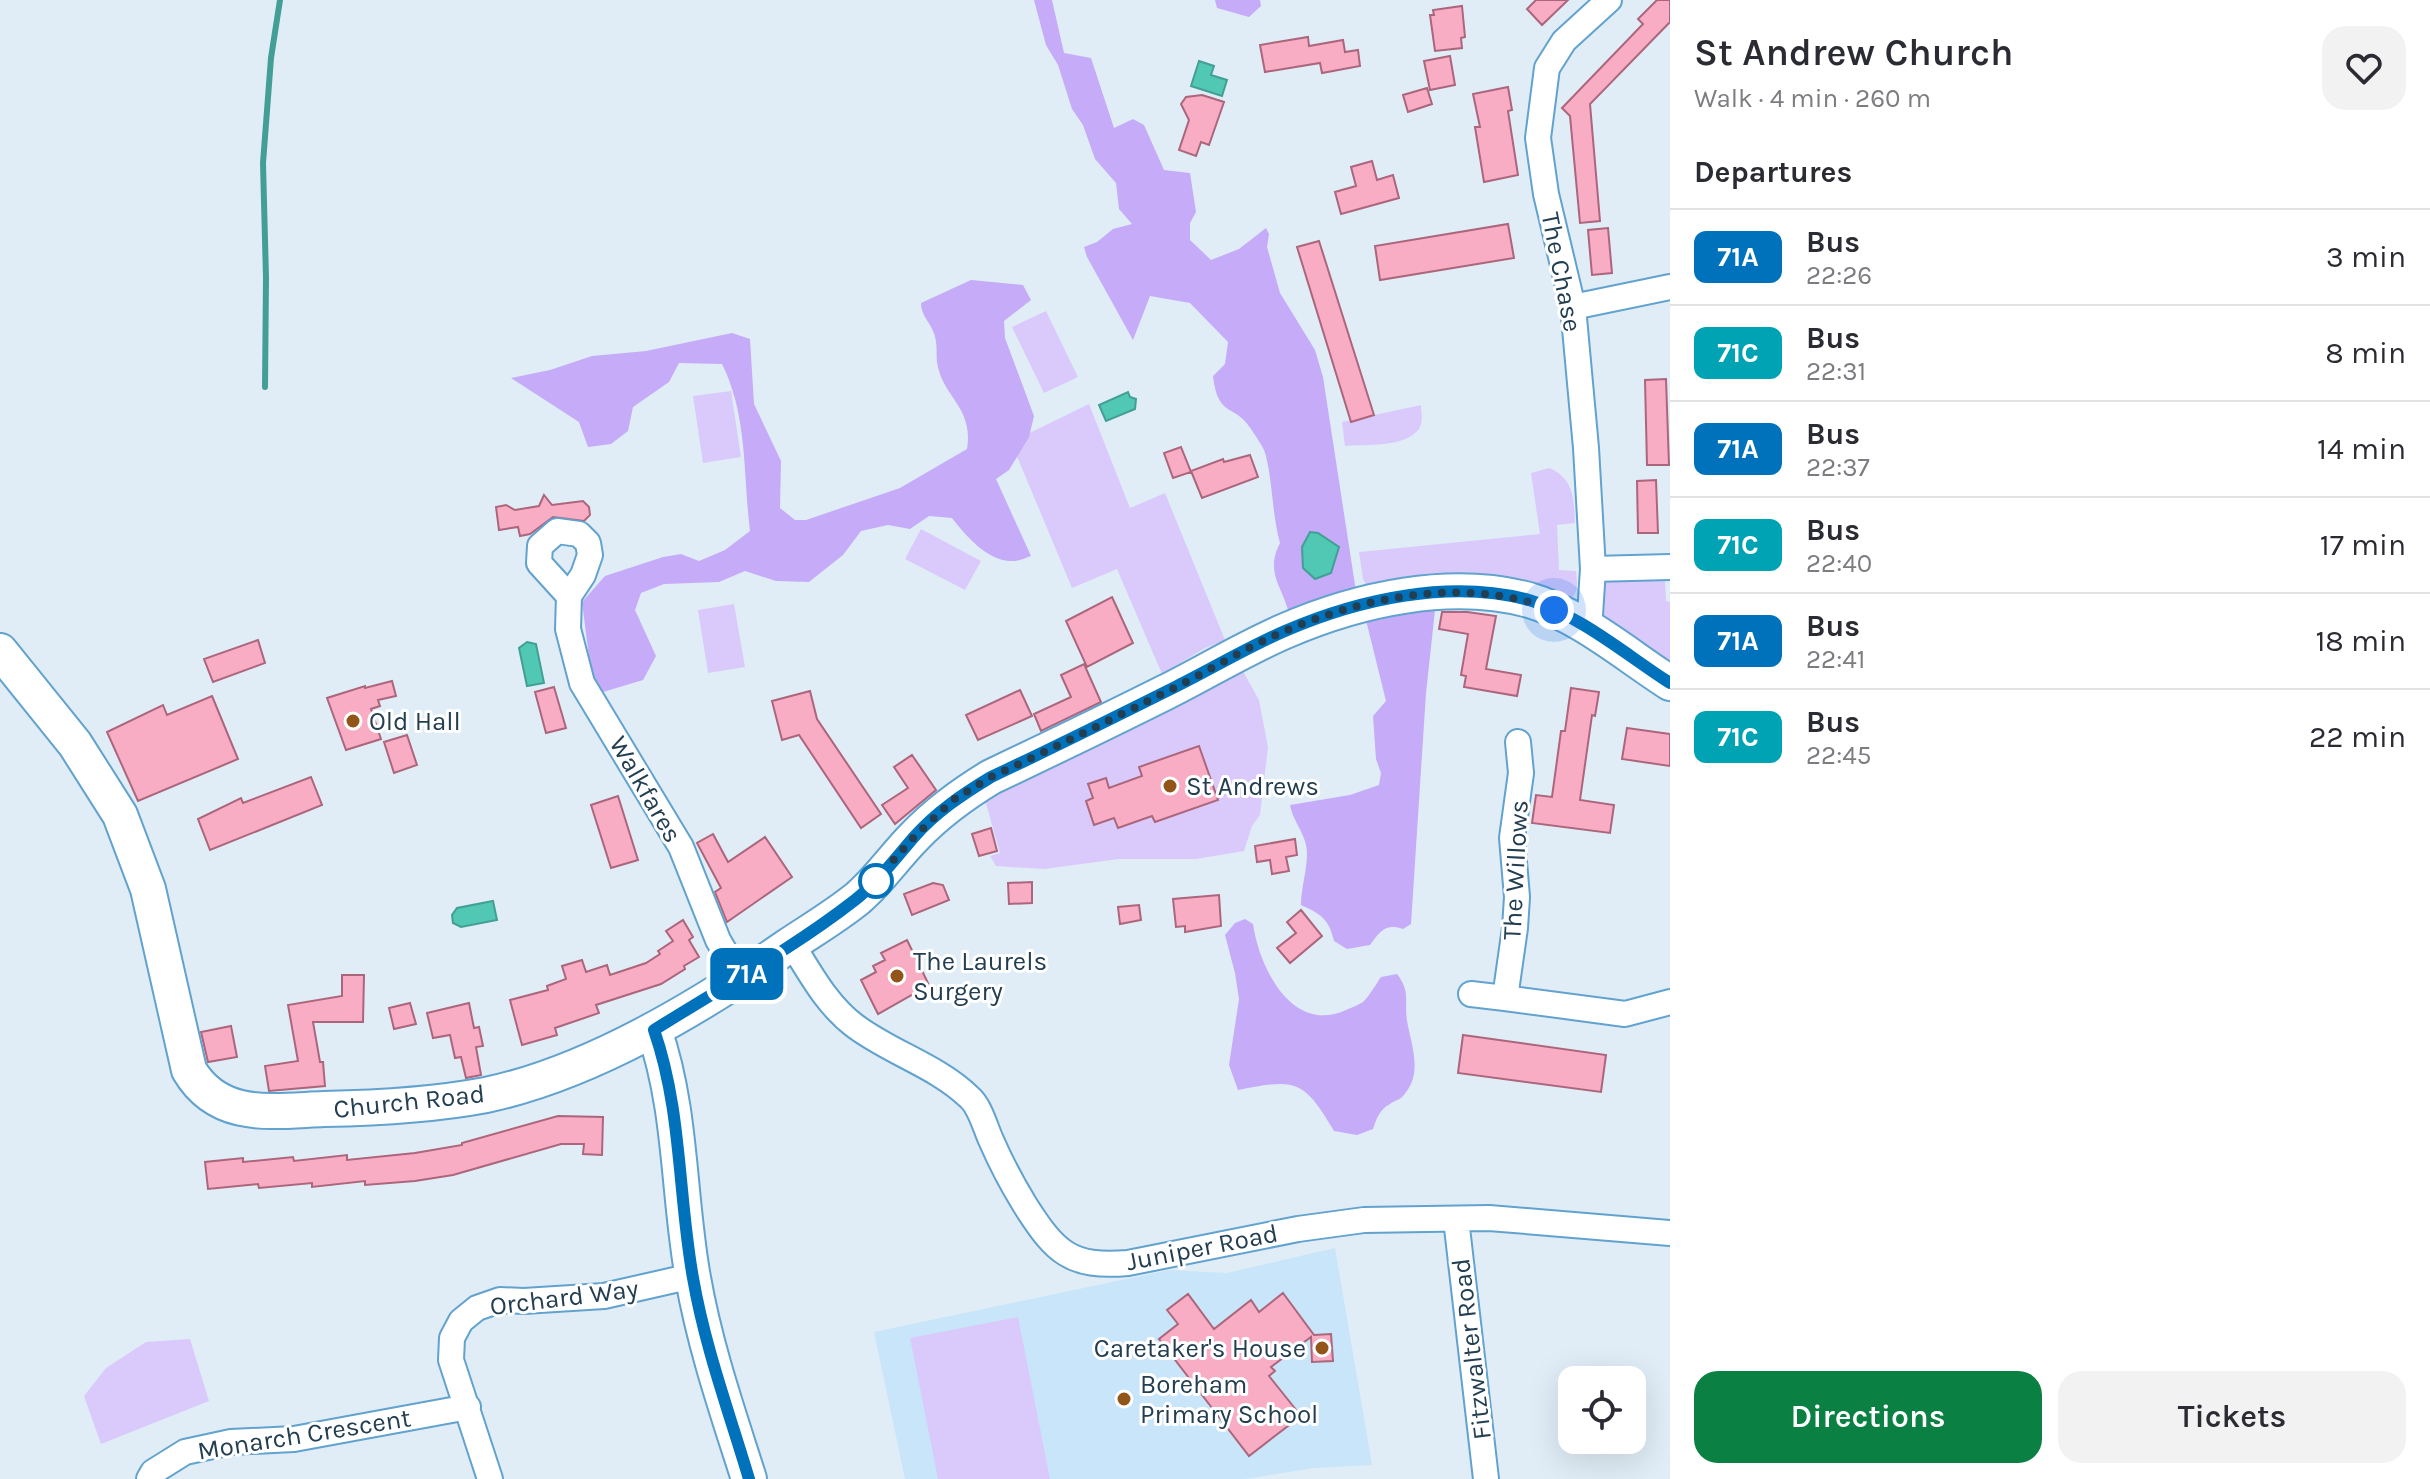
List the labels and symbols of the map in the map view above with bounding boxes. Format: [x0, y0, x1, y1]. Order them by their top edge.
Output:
street label: The Chase [1535, 210, 1588, 335]
your location [1534, 590, 1574, 630]
place label: Old Hall [369, 706, 461, 737]
marker: Old Hall [344, 712, 362, 730]
street label: Walkfares [603, 730, 688, 848]
place label: St Andrews [1186, 771, 1319, 802]
marker: St Andrews [1161, 777, 1179, 795]
street label: The Willows [1496, 799, 1535, 941]
unlabelled marker [859, 864, 893, 898]
place label: The Laurels Surgery [913, 946, 1047, 1007]
line badge: 71A [701, 948, 793, 1000]
marker: The Laurels Surgery [888, 967, 906, 985]
street label: Church Road [332, 1078, 486, 1125]
street label: Juniper Road [1124, 1218, 1280, 1277]
street label: Fitzwalter Road [1445, 1256, 1498, 1441]
street label: Orchard Way [488, 1273, 640, 1322]
place label: Caretaker's House [1094, 1333, 1306, 1364]
marker: Caretaker's House [1313, 1339, 1331, 1357]
place label: Boreham Primary School [1140, 1369, 1318, 1430]
marker: Boreham Primary School [1115, 1390, 1133, 1408]
street label: Monarch Crescent [195, 1402, 413, 1467]

